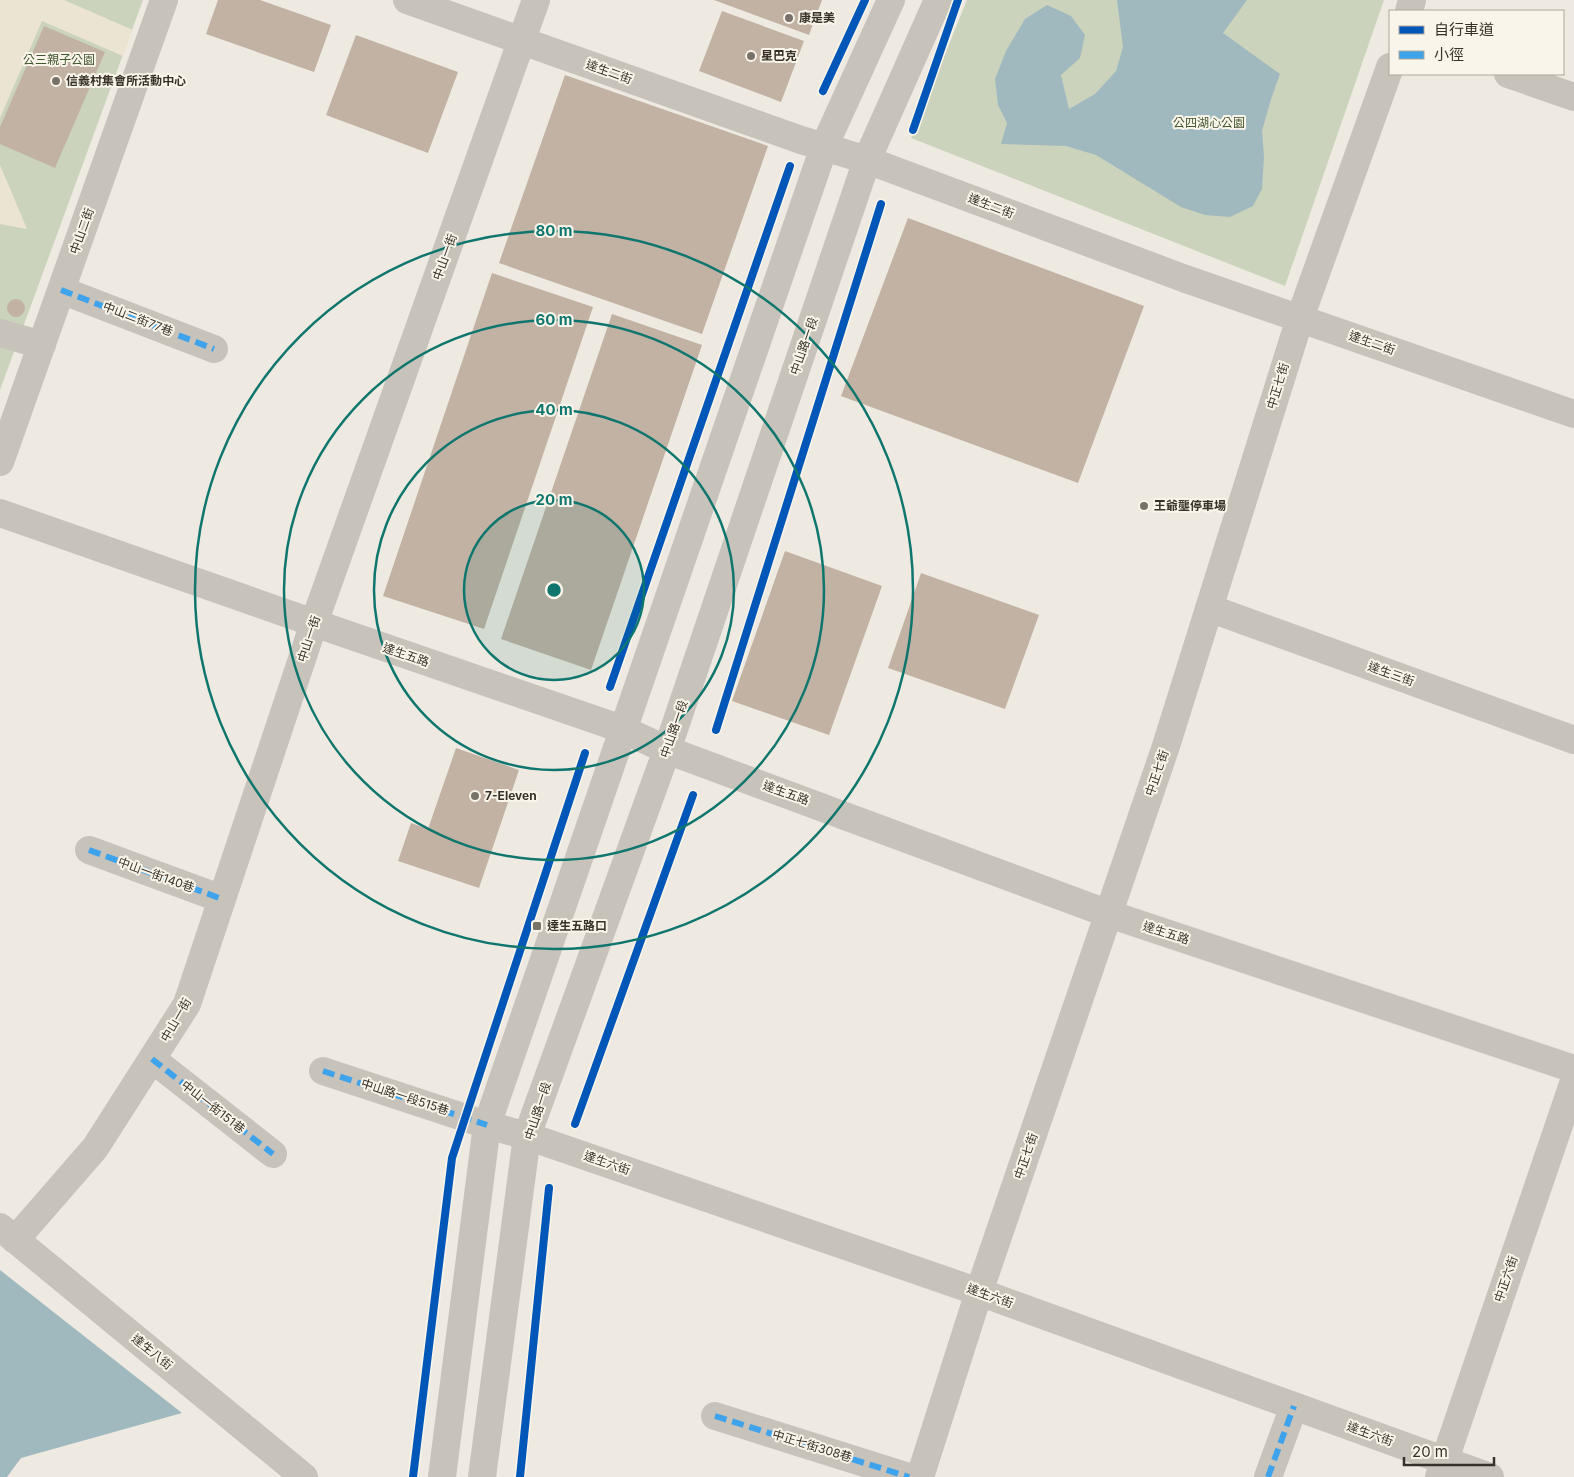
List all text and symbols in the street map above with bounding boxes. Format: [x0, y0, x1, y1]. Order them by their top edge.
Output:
place label: 康是美 [799, 10, 835, 25]
legend [1389, 10, 1564, 75]
marker: 康是美 [783, 12, 795, 24]
text: 自行車道 [1434, 20, 1494, 39]
text: 小徑 [1434, 45, 1464, 64]
place label: 星巴克 [761, 48, 797, 63]
marker: 星巴克 [745, 50, 757, 62]
park label: 公三親子公園 [23, 52, 95, 67]
street label: 達生二街 [584, 56, 634, 87]
place label: 信義村集會所活動中心 [66, 73, 186, 88]
marker: 信義村集會所活動中心 [50, 75, 62, 87]
park label: 公四湖心公園 [1173, 115, 1245, 130]
street label: 達生二街 [966, 190, 1016, 221]
street label: 中山二街 [66, 206, 97, 256]
text: 80 m [535, 221, 573, 240]
street label: 中山一街 [429, 232, 460, 282]
street label: 中山二街77巷 [101, 298, 175, 339]
text: 60 m [535, 310, 573, 329]
street label: 中山路一段 [787, 315, 820, 377]
street label: 達生二街 [1347, 328, 1397, 357]
street label: 中正七街 [1263, 361, 1292, 411]
text: 40 m [535, 400, 573, 419]
text: 20 m [536, 490, 572, 509]
place label: 王爺壟停車場 [1154, 498, 1226, 513]
marker: 王爺壟停車場 [1138, 500, 1150, 512]
centre of rings [545, 581, 563, 599]
street label: 中山一街 [294, 614, 323, 664]
street label: 達生五路 [381, 640, 431, 669]
street label: 達生三街 [1366, 658, 1416, 689]
street label: 中山路一段 [657, 698, 690, 760]
street label: 中正七街 [1142, 748, 1171, 798]
street label: 達生五路 [761, 777, 811, 808]
place label: 7-Eleven [485, 788, 537, 803]
marker: 7-Eleven [469, 790, 481, 802]
street label: 中山一街140巷 [116, 854, 196, 895]
place label: 達生五路口 [547, 918, 607, 933]
street label: 達生五路 [1141, 918, 1191, 947]
marker: 達生五路口 [531, 920, 543, 932]
street label: 中山一街 [157, 995, 194, 1044]
street label: 中山路一段515巷 [359, 1075, 451, 1118]
street label: 中山一街151巷 [178, 1077, 248, 1136]
street label: 中山路一段 [521, 1080, 554, 1142]
street label: 中正七街 [1011, 1131, 1040, 1181]
street label: 達生六街 [582, 1148, 632, 1177]
street label: 中正六街 [1491, 1254, 1520, 1304]
street label: 達生六街 [965, 1280, 1015, 1311]
street label: 達生八街 [129, 1331, 176, 1373]
street label: 達生六街 [1345, 1418, 1395, 1449]
street label: 中正七街308巷 [771, 1426, 854, 1465]
scale bar [1404, 1434, 1494, 1466]
text: 20 m [1412, 1442, 1448, 1461]

